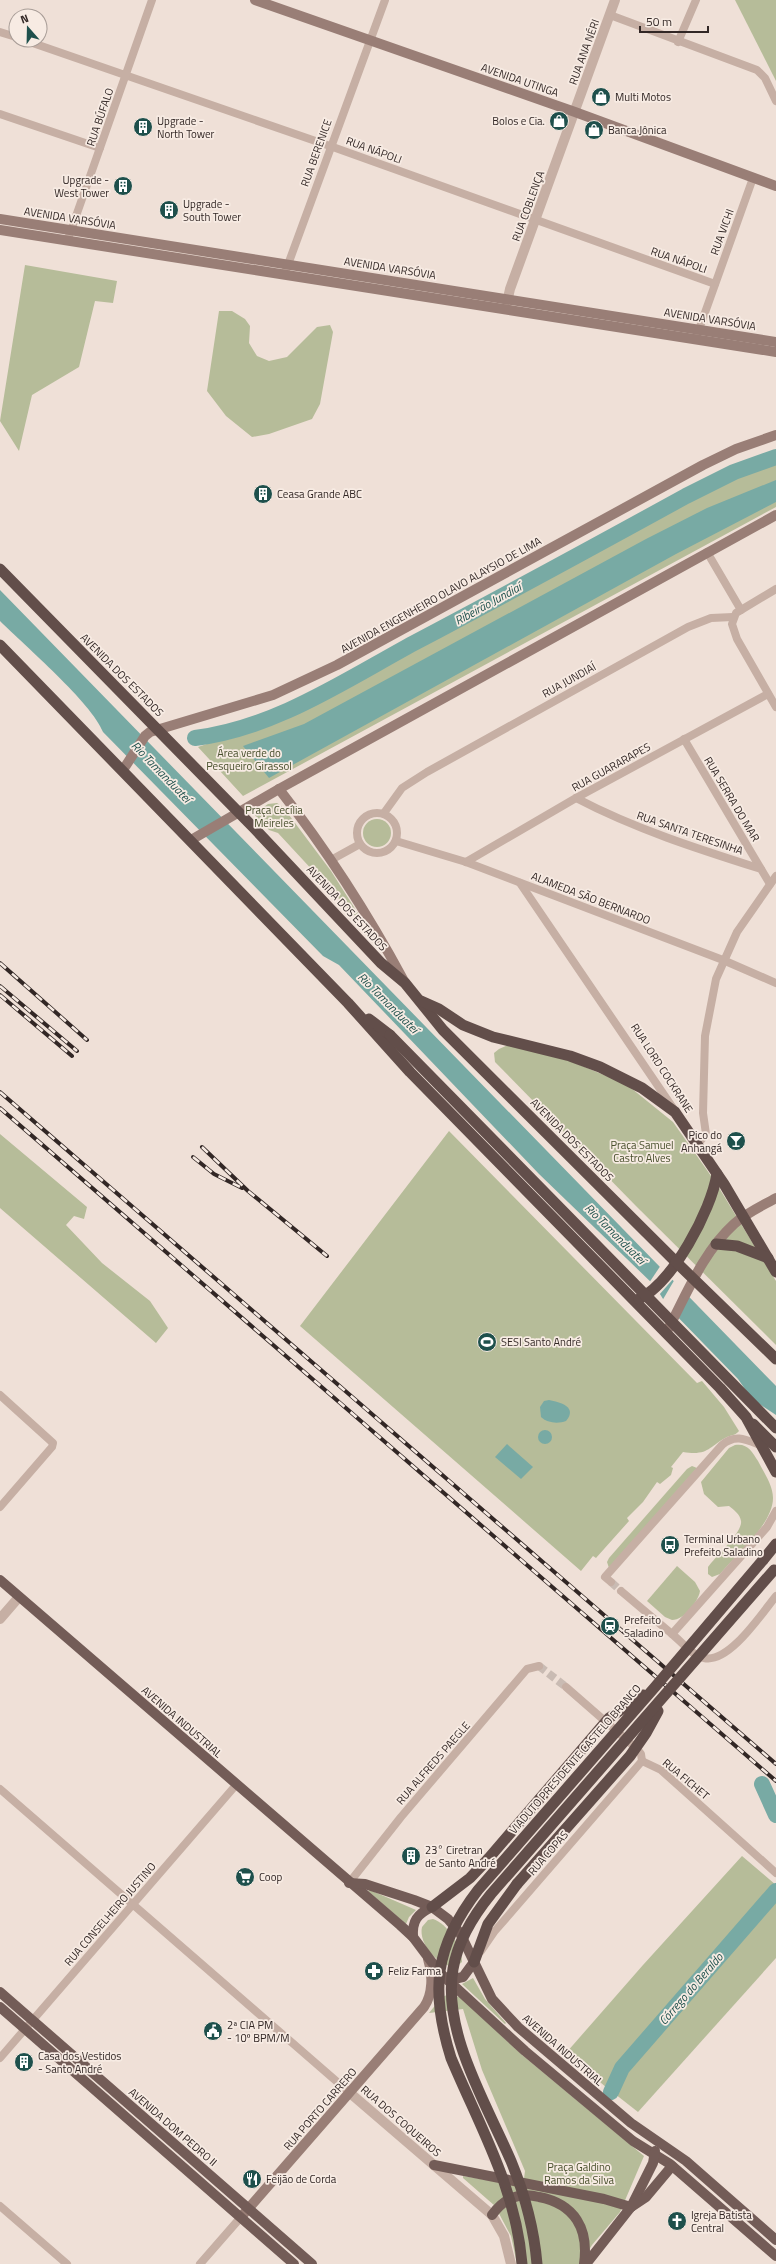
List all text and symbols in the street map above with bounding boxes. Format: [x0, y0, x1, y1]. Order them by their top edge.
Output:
north arrow [8, 8, 48, 48]
scale bar [640, 8, 708, 34]
text: N [18, 10, 31, 27]
text: 50 m [646, 12, 672, 31]
street label: RUA ANA NÉRI [565, 17, 603, 87]
street label: AVENIDA UTINGA [479, 59, 561, 101]
street label: RUA BÚFALO [83, 86, 117, 148]
shop icon: Multi Motos [590, 86, 612, 108]
place label: Multi Motos [615, 89, 671, 105]
shop icon: Bolos e Cia. [548, 110, 570, 132]
place label: Upgrade - North Tower [157, 113, 215, 142]
place label: Bolos e Cia. [492, 113, 545, 129]
building icon: Upgrade - North Tower [132, 116, 154, 138]
street label: RUA BERENICE [296, 117, 336, 189]
shop icon: Banca Jônica [583, 119, 605, 141]
place label: Banca Jônica [608, 122, 667, 138]
street label: RUA NÁPOLI [344, 132, 404, 168]
street label: RUA COBLENÇA [508, 168, 548, 244]
place label: Upgrade - West Tower [54, 172, 109, 201]
building icon: Upgrade - West Tower [112, 175, 134, 197]
place label: Upgrade - South Tower [183, 196, 241, 225]
building icon: Upgrade - South Tower [158, 199, 180, 221]
street label: AVENIDA VARSÓVIA [23, 203, 118, 233]
street label: RUA VICHI [706, 207, 738, 257]
street label: RUA NÁPOLI [649, 243, 709, 277]
street label: AVENIDA VARSÓVIA [343, 253, 438, 283]
street label: AVENIDA VARSÓVIA [663, 304, 758, 334]
building icon: Ceasa Grande ABC [252, 483, 274, 505]
place label: Ceasa Grande ABC [277, 486, 362, 502]
street label: AVENIDA ENGENHEIRO OLAVO ALAYSIO DE LIMA [338, 533, 545, 657]
water label: Ribeirão Jundiaí [451, 576, 528, 630]
street label: AVENIDA DOS ESTADOS [77, 630, 167, 720]
street label: RUA JUNDIAÍ [539, 658, 599, 701]
water label: Rio Tamanduateí [127, 736, 198, 809]
street label: RUA GUARARAPES [569, 739, 653, 795]
park label: Área verde do Pesqueiro Girassol [206, 745, 292, 774]
street label: RUA SERRA DO MAR [700, 753, 764, 845]
park label: Praça Cecília Meireles [245, 802, 303, 831]
street label: RUA SANTA TERESINHA [635, 807, 746, 859]
street label: AVENIDA DOS ESTADOS [303, 862, 391, 954]
street label: ALAMEDA SÃO BERNARDO [529, 868, 653, 928]
water label: Rio Tamanduateí [354, 968, 426, 1040]
street label: RUA LORD COCKRANE [627, 1020, 697, 1116]
street label: AVENIDA DOS ESTADOS [527, 1095, 617, 1185]
place label: Pico do Anhangá [681, 1127, 722, 1156]
bar icon: Pico do Anhangá [725, 1130, 747, 1152]
park label: Praça Samuel Castro Alves [610, 1137, 674, 1166]
water label: Rio Tamanduateí [581, 1199, 653, 1271]
sports icon: SESI Santo André [476, 1331, 498, 1353]
place label: SESI Santo André [501, 1334, 582, 1350]
place label: Terminal Urbano Prefeito Saladino [684, 1531, 763, 1560]
bus stop icon: Terminal Urbano Prefeito Saladino [659, 1534, 681, 1556]
place label: Prefeito Saladino [624, 1612, 664, 1641]
station icon: Prefeito Saladino [599, 1615, 621, 1637]
street label: VIADUTO PRESIDENTE CASTELO BRANCO [505, 1681, 645, 1837]
street label: AVENIDA INDUSTRIAL [138, 1682, 226, 1762]
street label: RUA ALFREDS PAEGLE [392, 1718, 474, 1808]
street label: RUA FICHET [659, 1755, 713, 1803]
street label: RUA COPAS [524, 1827, 572, 1879]
place label: 23° Ciretran de Santo André [425, 1842, 496, 1871]
building icon: 23° Ciretran de Santo André [400, 1845, 422, 1867]
street label: RUA CONSELHEIRO JUSTINO [60, 1859, 160, 1969]
supermarket icon: Coop [234, 1866, 256, 1888]
place label: Coop [259, 1869, 282, 1885]
water label: Córrego do Beraldo [654, 1948, 728, 2029]
pharmacy icon: Feliz Farma [363, 1960, 385, 1982]
place label: Feliz Farma [388, 1963, 441, 1979]
street label: AVENIDA INDUSTRIAL [519, 2010, 607, 2090]
place label: 2ª CIA PM - 10º BPM/M [227, 2017, 289, 2046]
public building icon: 2ª CIA PM - 10º BPM/M [202, 2020, 224, 2042]
place label: Casa dos Vestidos - Santo André [38, 2048, 121, 2077]
building icon: Casa dos Vestidos - Santo André [13, 2051, 35, 2073]
street label: RUA PORTO CARRERO [280, 2064, 360, 2154]
street label: RUA DOS COQUEIROS [357, 2082, 445, 2160]
street label: AVENIDA DOM PEDRO II [125, 2084, 221, 2170]
park label: Praça Galdino Ramos da Silva [544, 2159, 615, 2188]
restaurant icon: Feijão de Corda [241, 2168, 263, 2190]
place label: Feijão de Corda [266, 2171, 337, 2187]
place label: Igreja Batista Central [691, 2207, 752, 2236]
church icon: Igreja Batista Central [666, 2210, 688, 2232]

